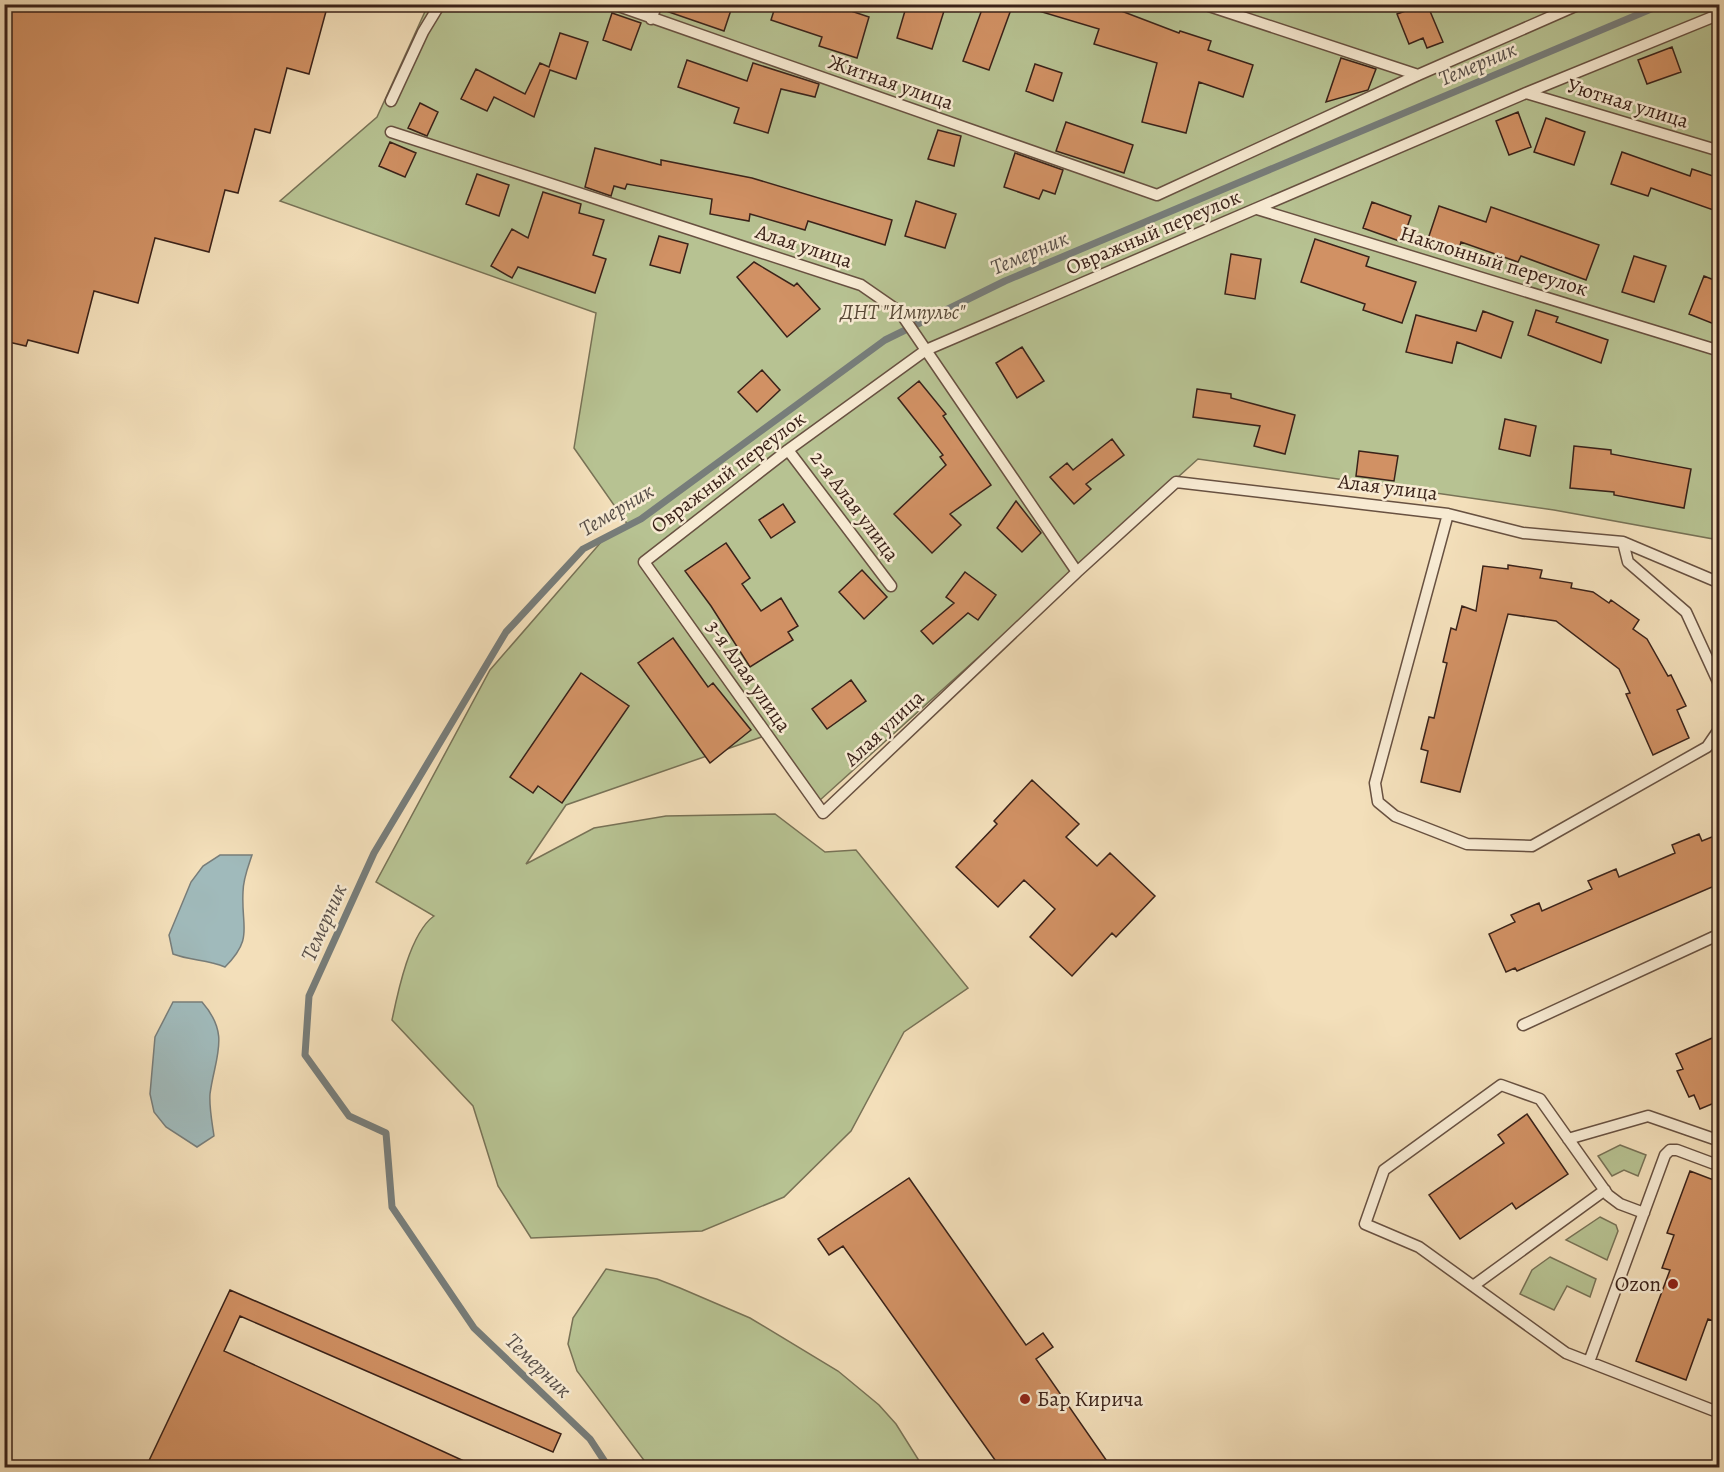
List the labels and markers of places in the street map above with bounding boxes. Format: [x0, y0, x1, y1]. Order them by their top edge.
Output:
place label: Ozon [1615, 1270, 1661, 1298]
marker: Ozon [1666, 1277, 1680, 1291]
place label: Бар Кирича [1037, 1385, 1144, 1413]
marker: Бар Кирича [1018, 1392, 1032, 1406]

